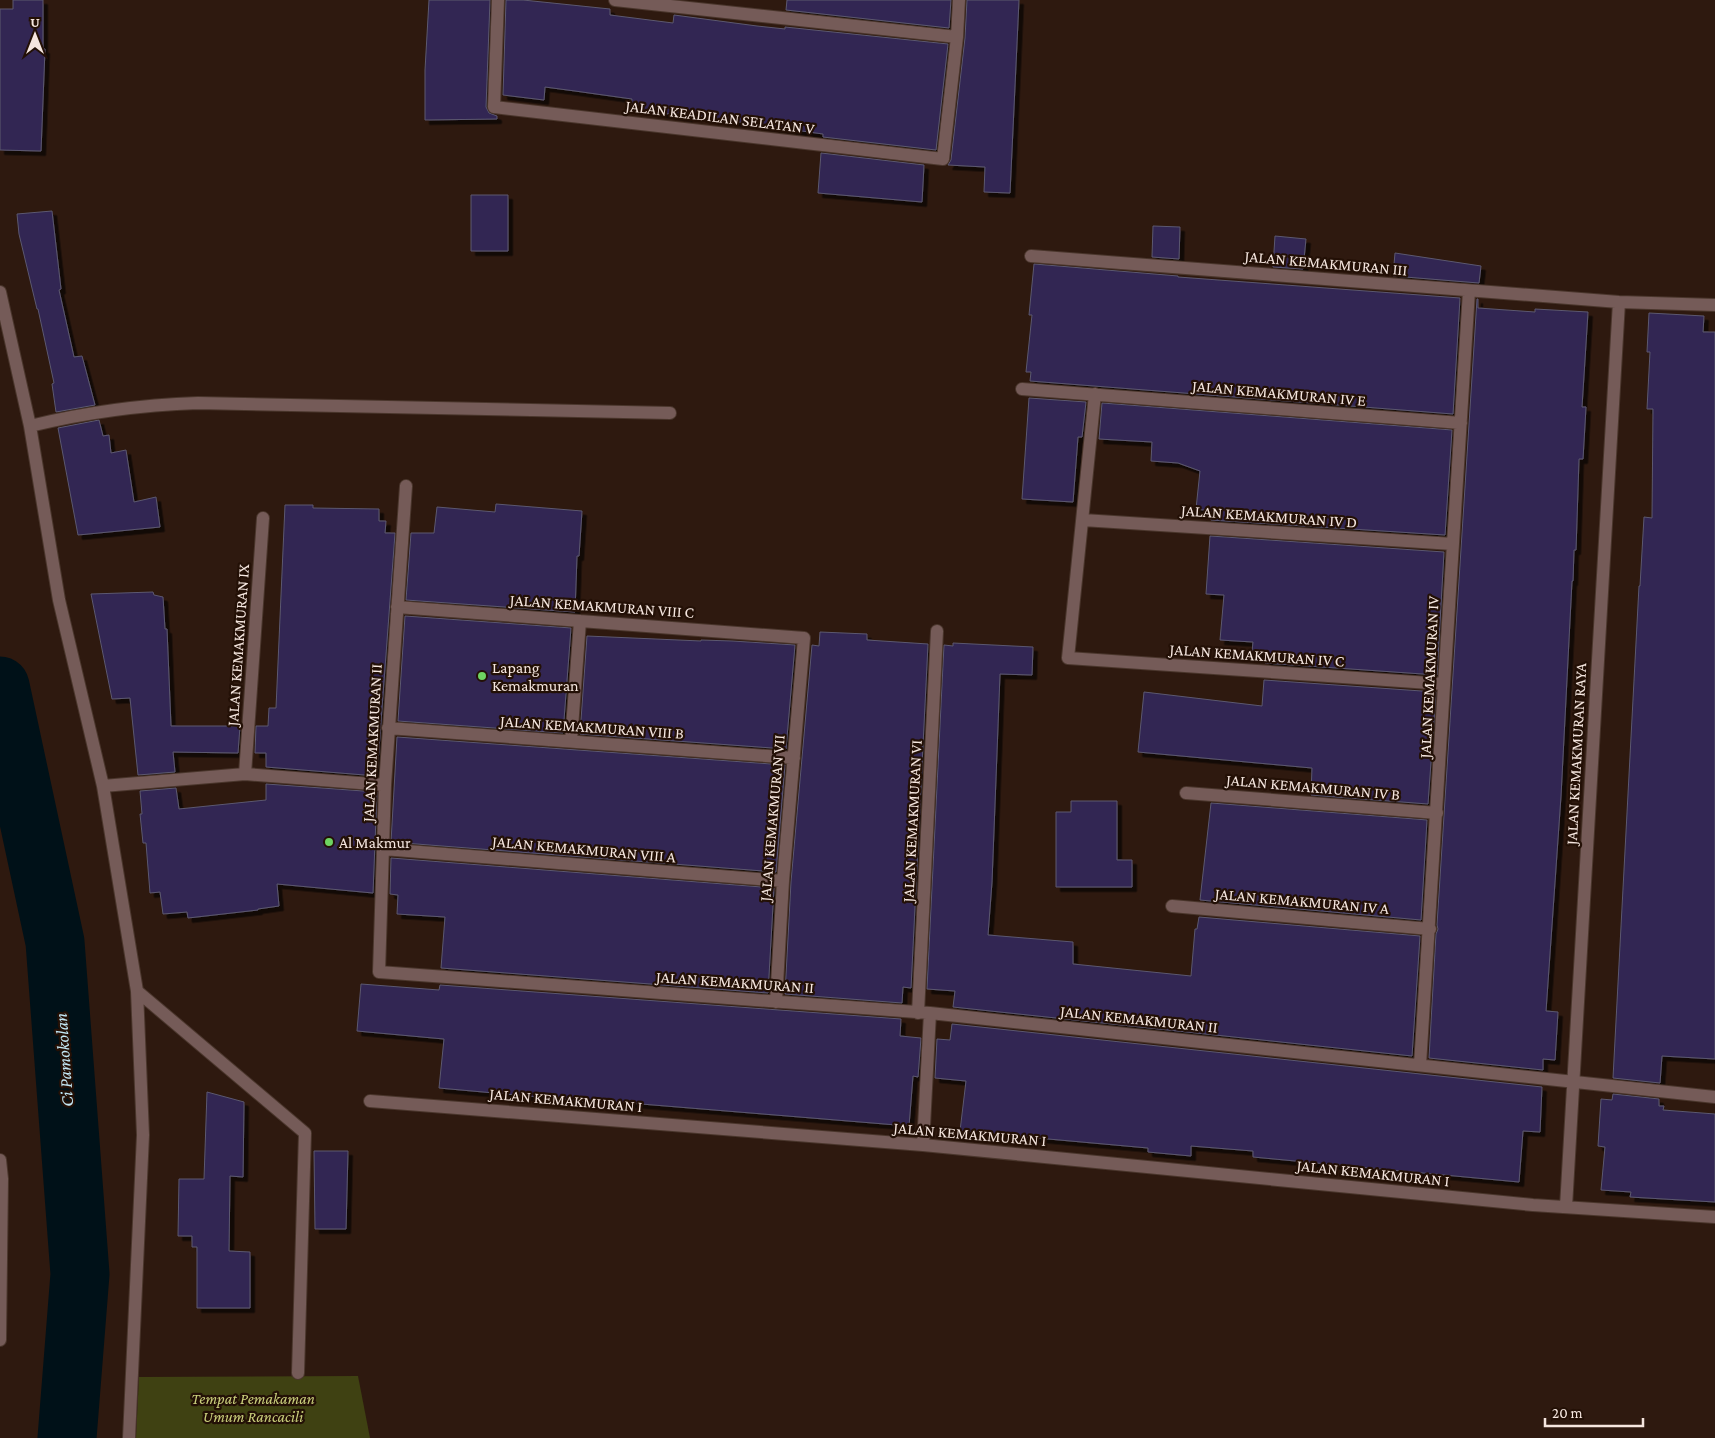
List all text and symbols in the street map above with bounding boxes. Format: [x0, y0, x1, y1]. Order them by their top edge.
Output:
north arrow [10, 10, 60, 60]
text: U [30, 14, 40, 30]
street label: JALAN KEADILAN SELATAN V [622, 97, 816, 138]
street label: JALAN KEMAKMURAN III [1242, 247, 1408, 280]
street label: JALAN KEMAKMURAN IV E [1189, 377, 1367, 410]
street label: JALAN KEMAKMURAN IV D [1178, 501, 1357, 532]
street label: JALAN KEMAKMURAN IX [224, 562, 253, 729]
street label: JALAN KEMAKMURAN VIII C [507, 591, 695, 622]
street label: JALAN KEMAKMURAN IV [1416, 595, 1443, 761]
street label: JALAN KEMAKMURAN IV C [1167, 640, 1345, 671]
place label: Lapang Kemakmuran [492, 659, 579, 694]
street label: JALAN KEMAKMURAN RAYA [1563, 662, 1590, 848]
street label: JALAN KEMAKMURAN II [359, 663, 386, 825]
marker: Lapang Kemakmuran [476, 670, 488, 682]
street label: JALAN KEMAKMURAN VIII B [498, 712, 685, 743]
street label: JALAN KEMAKMURAN VII [756, 734, 789, 904]
street label: JALAN KEMAKMURAN VI [899, 739, 926, 905]
street label: JALAN KEMAKMURAN IV B [1223, 771, 1401, 804]
street label: JALAN KEMAKMURAN VIII A [489, 832, 677, 867]
place label: Al Makmur [339, 834, 411, 851]
marker: Al Makmur [323, 836, 335, 848]
street label: JALAN KEMAKMURAN IV A [1212, 885, 1391, 918]
street label: JALAN KEMAKMURAN II [653, 968, 815, 997]
street label: JALAN KEMAKMURAN II [1057, 1002, 1219, 1037]
water label: Ci Pamokolan [51, 1012, 77, 1108]
street label: JALAN KEMAKMURAN I [487, 1085, 643, 1116]
street label: JALAN KEMAKMURAN I [891, 1119, 1047, 1150]
street label: JALAN KEMAKMURAN I [1294, 1156, 1450, 1190]
park label: Tempat Pemakaman Umum Rancacili [191, 1390, 315, 1425]
scale bar [1545, 1396, 1642, 1428]
text: 20 m [1552, 1405, 1583, 1421]

